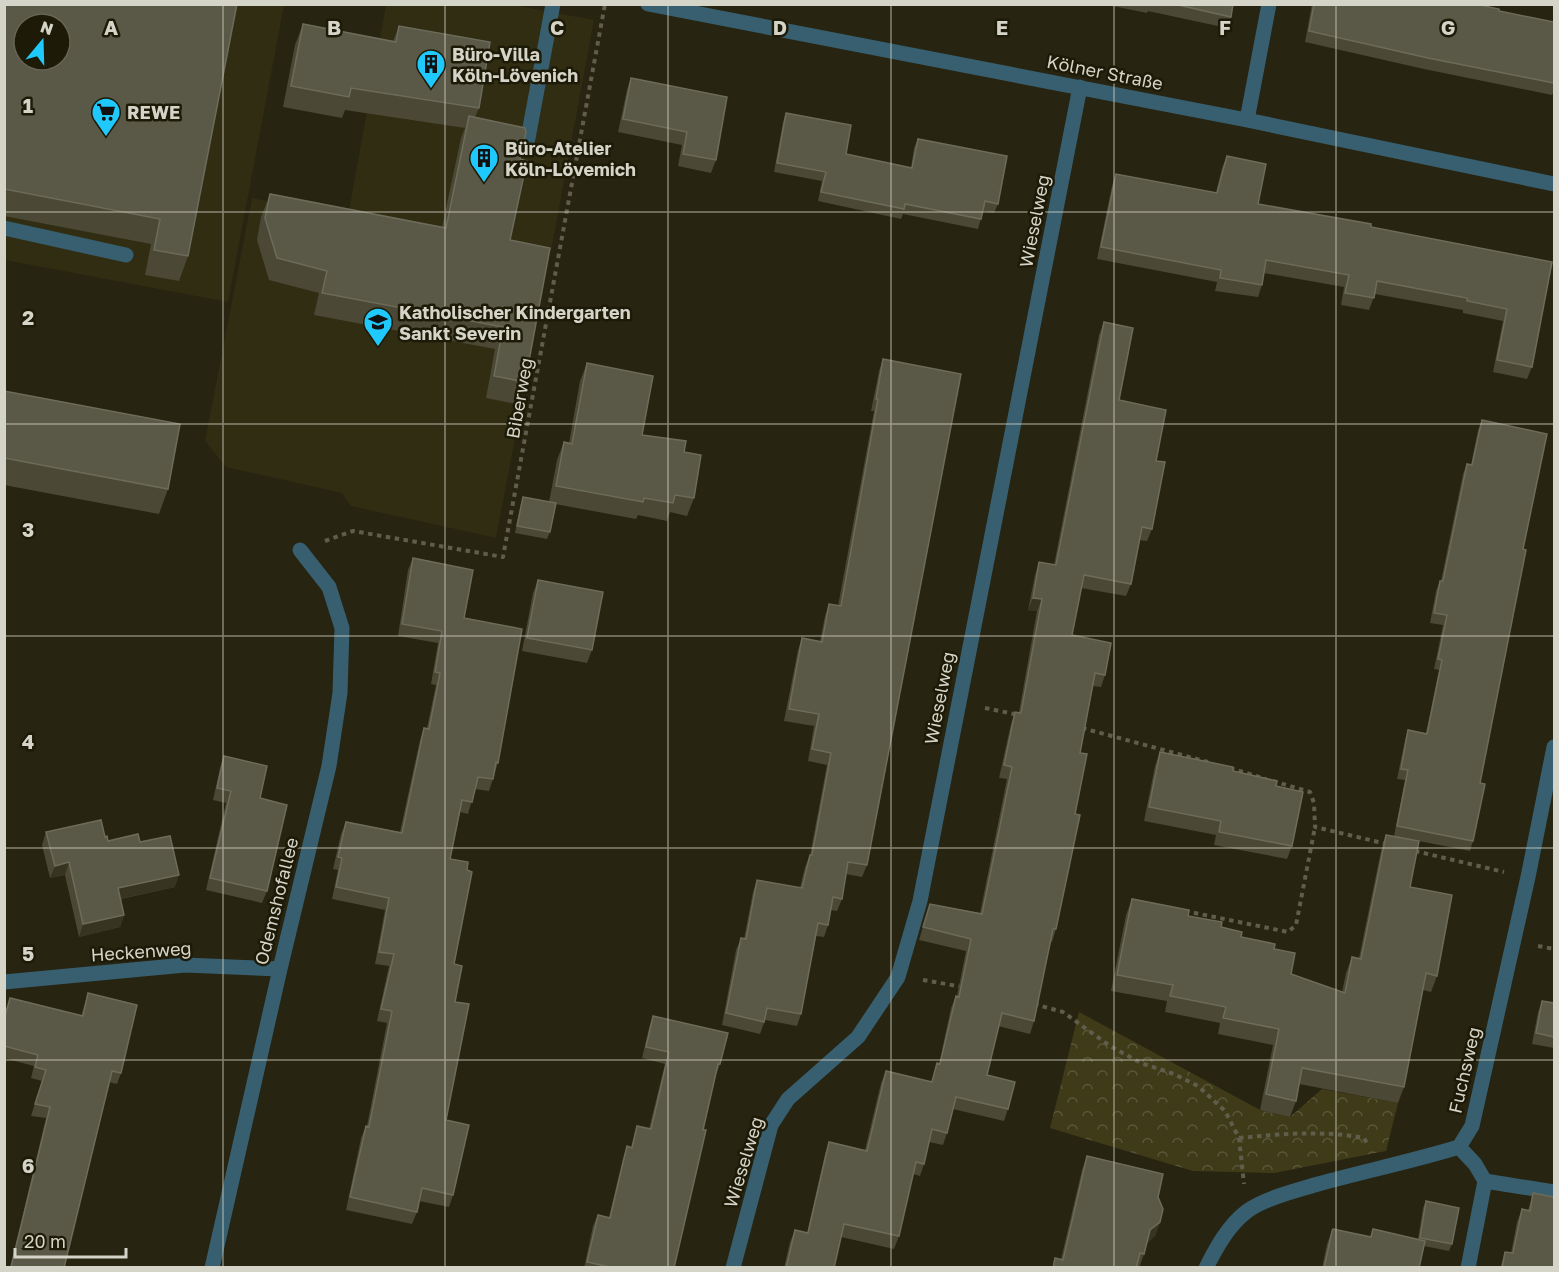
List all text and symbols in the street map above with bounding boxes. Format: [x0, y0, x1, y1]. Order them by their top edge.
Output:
north arrow [12, 12, 72, 72]
text: A [104, 15, 118, 39]
text: B [327, 15, 341, 39]
text: C [550, 15, 564, 39]
text: D [773, 15, 787, 39]
text: E [996, 15, 1008, 39]
text: F [1219, 15, 1231, 39]
text: G [1441, 15, 1455, 39]
text: N [38, 16, 56, 39]
place label: Büro-Villa Köln-Lövenich [452, 43, 578, 86]
building icon: Büro-Villa Köln-Lövenich [415, 48, 447, 90]
street label: Kölner Straße [1045, 50, 1165, 94]
text: 1 [23, 93, 33, 117]
supermarket icon: REWE [90, 96, 122, 138]
place label: REWE [127, 101, 180, 123]
place label: Büro-Atelier Köln-Lövemich [505, 137, 636, 180]
building icon: Büro-Atelier Köln-Lövemich [468, 142, 500, 184]
street label: Wieselweg [1014, 173, 1054, 269]
place label: Katholischer Kindergarten Sankt Severin [399, 301, 631, 344]
text: 2 [22, 305, 34, 329]
school or university icon: Katholischer Kindergarten Sankt Severin [362, 306, 394, 348]
street label: Biberweg [501, 356, 537, 440]
text: 3 [22, 517, 34, 541]
street label: Wieselweg [919, 650, 959, 746]
text: 4 [22, 729, 34, 753]
street label: Odemshofallee [250, 835, 302, 967]
street label: Heckenweg [90, 937, 192, 965]
text: 5 [22, 941, 34, 965]
street label: Fuchsweg [1443, 1025, 1485, 1115]
street label: Wieselweg [719, 1114, 767, 1210]
text: 6 [22, 1153, 34, 1177]
scale bar [15, 1221, 126, 1259]
text: 20 m [24, 1230, 66, 1252]

